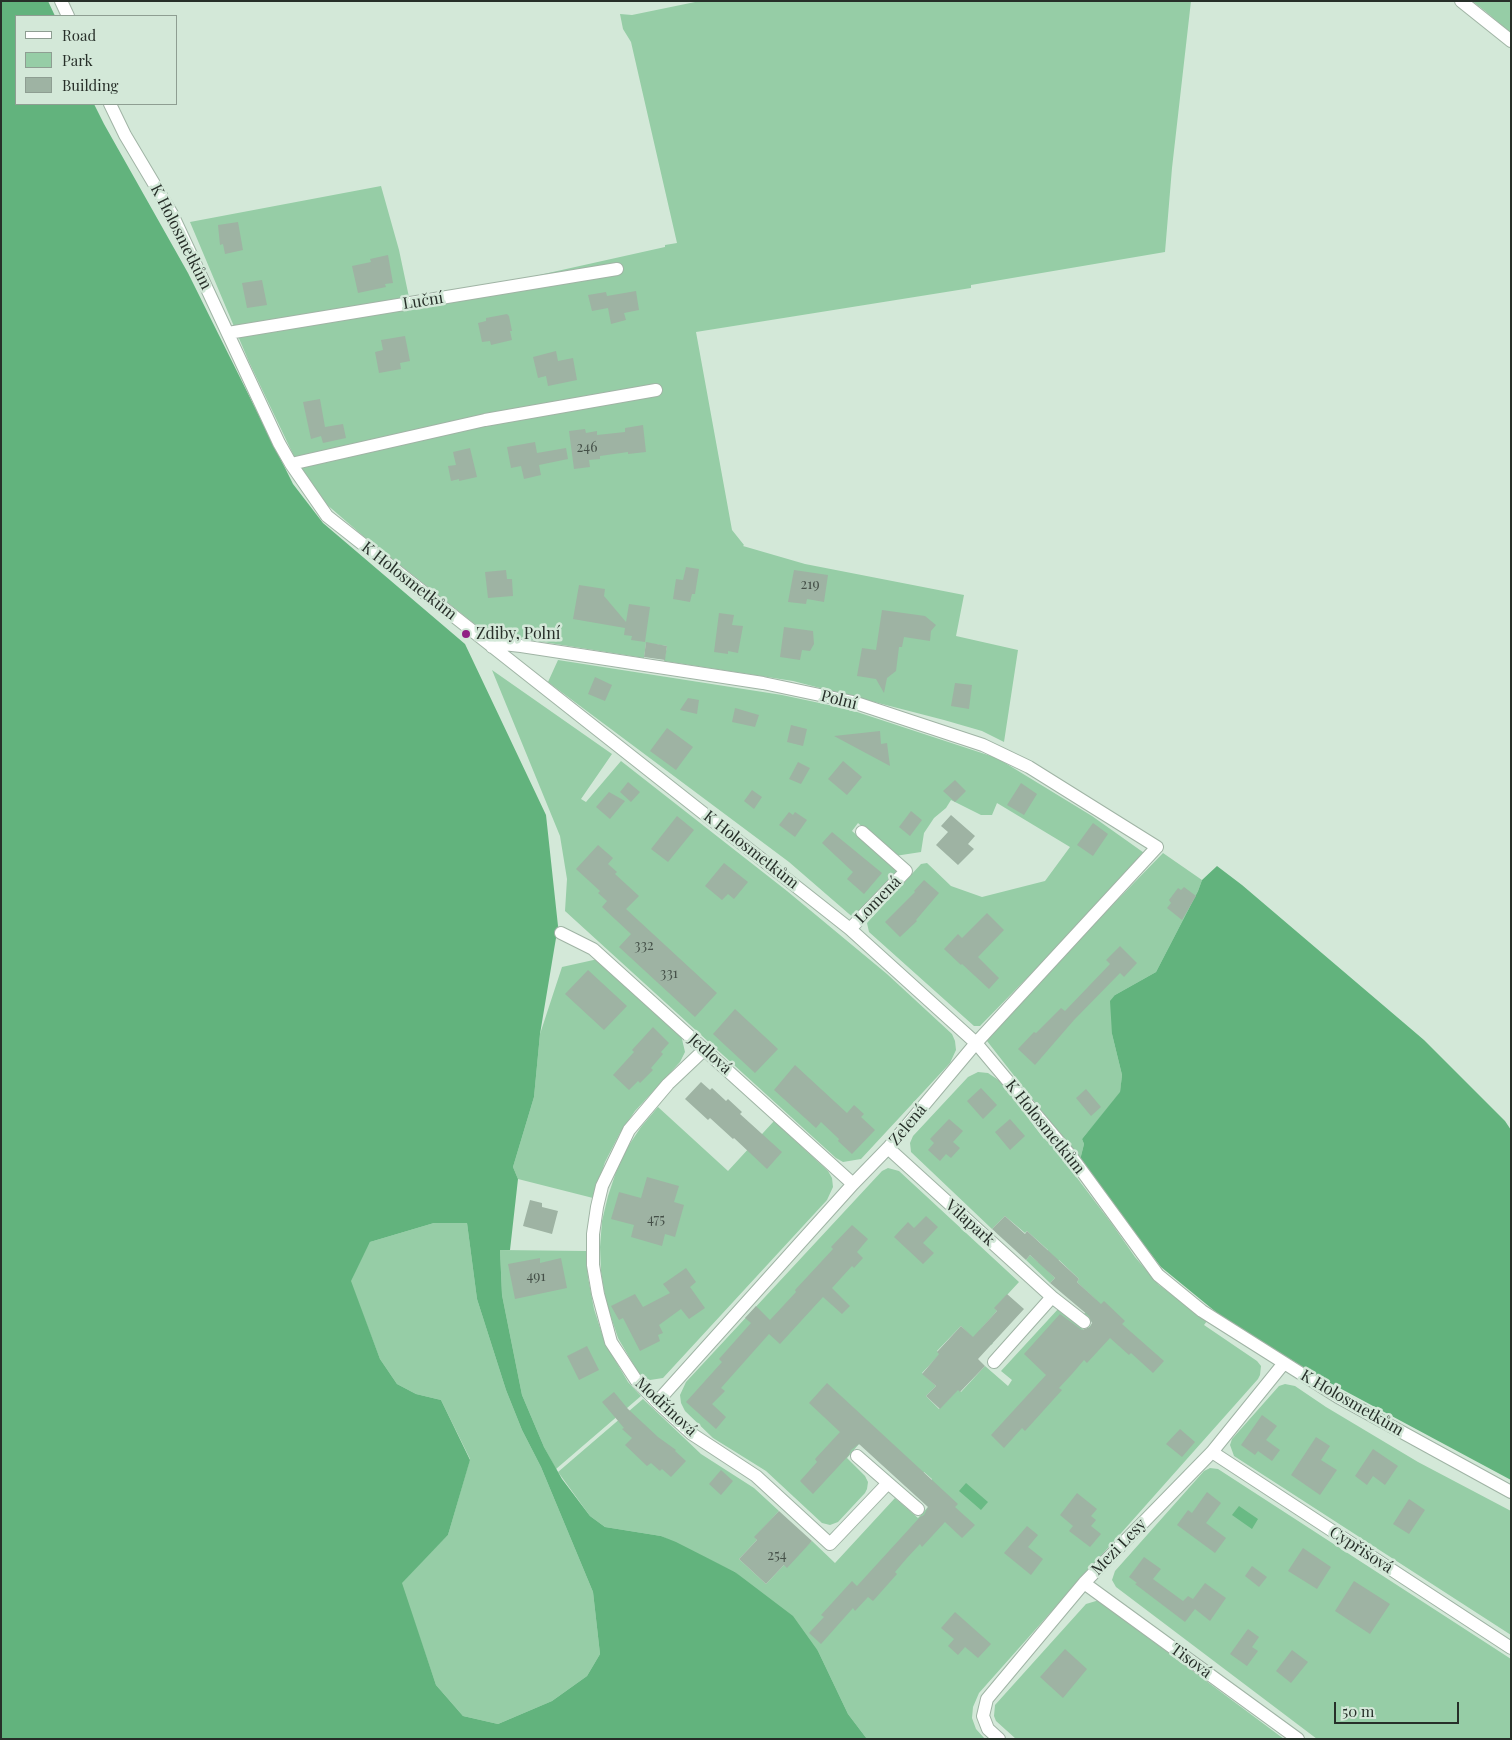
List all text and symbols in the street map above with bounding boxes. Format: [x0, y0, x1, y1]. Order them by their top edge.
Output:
legend [15, 15, 178, 105]
text: Road [62, 25, 96, 45]
text: Park [62, 50, 93, 70]
text: Building [62, 75, 118, 95]
street label: K Holosmetkům [146, 181, 216, 293]
street label: Luční [401, 288, 445, 314]
house number: 246 [577, 440, 597, 456]
street label: K Holosmetkům [358, 538, 460, 624]
house number: 219 [800, 577, 820, 593]
place label: Zdiby, Polní [476, 624, 560, 644]
marker: Zdiby, Polní [460, 628, 472, 640]
street label: Polní [819, 686, 859, 714]
street label: K Holosmetkům [700, 807, 802, 893]
street label: Lomená [851, 872, 905, 928]
house number: 332 [634, 938, 654, 954]
house number: 331 [660, 966, 678, 982]
street label: Jedlová [685, 1030, 735, 1078]
street label: K Holosmetkům [1001, 1076, 1089, 1178]
street label: Zelená [885, 1101, 931, 1149]
street label: Vilapark [941, 1196, 999, 1250]
house number: 475 [647, 1212, 665, 1228]
house number: 491 [526, 1269, 546, 1285]
street label: K Holosmetkům [1297, 1366, 1407, 1440]
street label: Modřínová [631, 1374, 701, 1440]
street label: Mezi Lesy [1088, 1515, 1150, 1579]
street label: Cypřišová [1326, 1522, 1396, 1578]
house number: 254 [767, 1548, 787, 1564]
street label: Tisová [1167, 1640, 1215, 1682]
scale bar [1337, 1692, 1462, 1724]
text: 50 m [1342, 1701, 1374, 1721]

